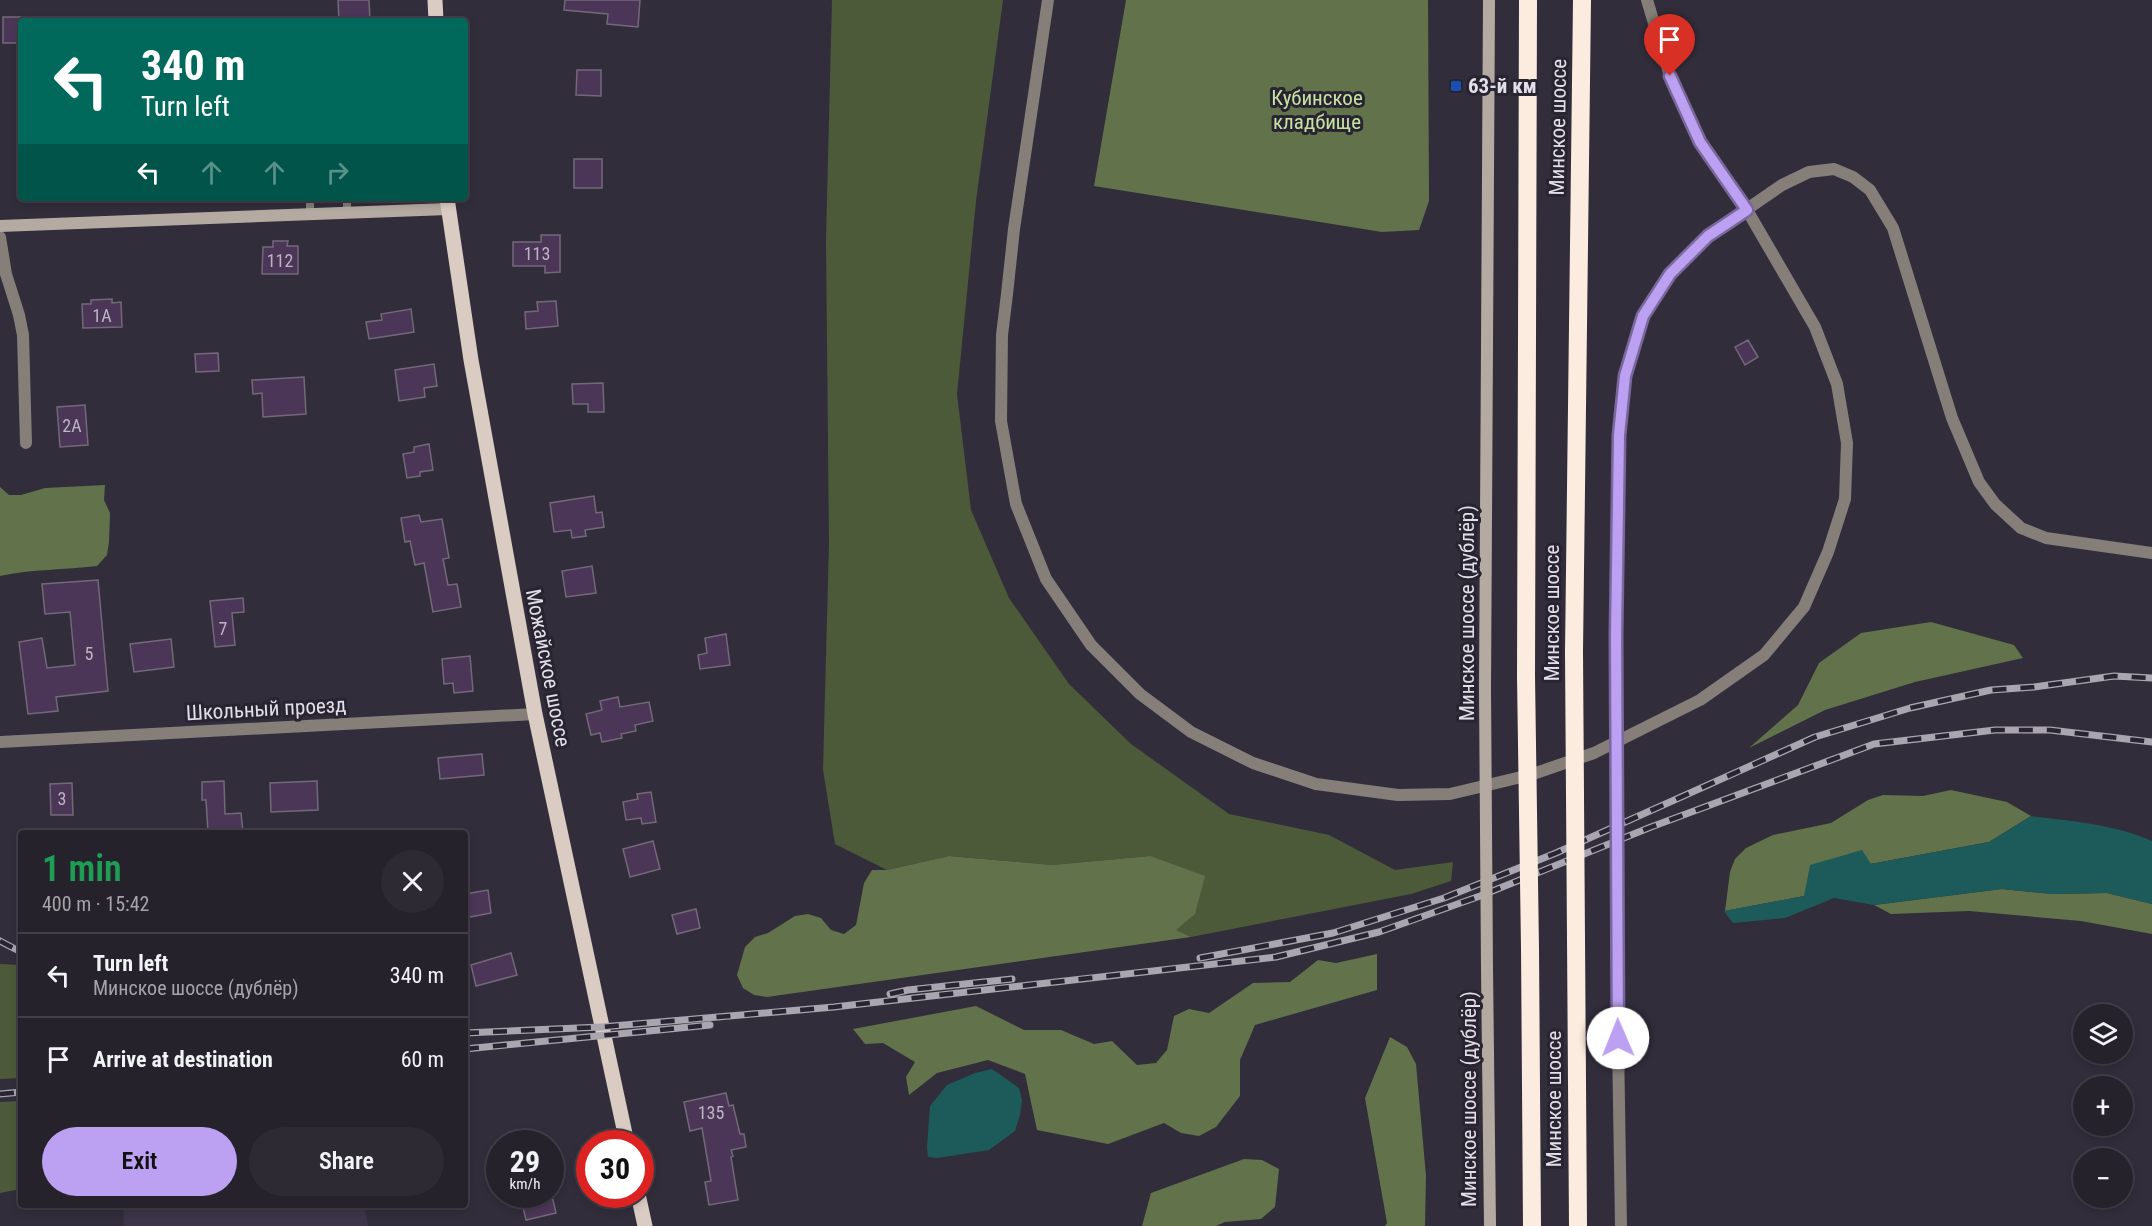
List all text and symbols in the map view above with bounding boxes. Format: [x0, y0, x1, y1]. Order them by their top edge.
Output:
pin [1644, 14, 1695, 76]
icon: arrive [1653, 23, 1686, 56]
text: 340 m [141, 41, 246, 90]
icon: left [42, 42, 120, 120]
street label: Минское шоссе [1545, 58, 1571, 195]
place label: 63-й км [1468, 74, 1537, 98]
marker: 63-й км [1449, 79, 1463, 93]
park label: Кубинское кладбище [1271, 86, 1363, 134]
text: Turn left [141, 91, 230, 123]
icon: left [132, 156, 165, 189]
icon: ahead [195, 156, 228, 189]
icon: ahead [258, 156, 291, 189]
icon: right [321, 156, 354, 189]
house number: 113 [524, 243, 550, 264]
house number: 112 [267, 250, 293, 271]
house number: 1А [92, 305, 112, 326]
house number: 2А [62, 415, 82, 436]
street label: Минское шоссе (дублёр) [1455, 505, 1479, 721]
street label: Минское шоссе [1540, 545, 1564, 681]
street label: Можайское шоссе [521, 587, 575, 749]
house number: 7 [219, 618, 228, 639]
house number: 5 [85, 643, 94, 664]
street label: Школьный проезд [185, 693, 347, 725]
house number: 3 [58, 788, 66, 809]
text: 1 min [42, 848, 122, 890]
button: close [381, 850, 444, 913]
text: 400 m · 15:42 [42, 892, 149, 916]
text: Turn left [93, 951, 168, 976]
icon: left [42, 959, 75, 992]
text: 340 m [390, 963, 444, 988]
text: Минское шоссе (дублёр) [93, 976, 299, 1000]
street label: Минское шоссе (дублёр) [1457, 991, 1481, 1207]
map controls [2073, 1004, 2133, 1208]
button: layers [2073, 1004, 2133, 1064]
position arrow [1586, 1006, 1650, 1070]
street label: Минское шоссе [1542, 1031, 1566, 1167]
icon: arrive [42, 1043, 75, 1076]
text: Arrive at destination [93, 1047, 273, 1072]
text: 60 m [401, 1047, 444, 1072]
button: + [2073, 1076, 2133, 1136]
house number: 135 [698, 1102, 724, 1123]
button: Exit [42, 1127, 237, 1196]
button: Share [249, 1127, 444, 1196]
speed limit sign: 30 [576, 1130, 654, 1208]
text: 29 [510, 1144, 540, 1179]
button: − [2073, 1148, 2133, 1208]
text: km/h [510, 1175, 540, 1193]

